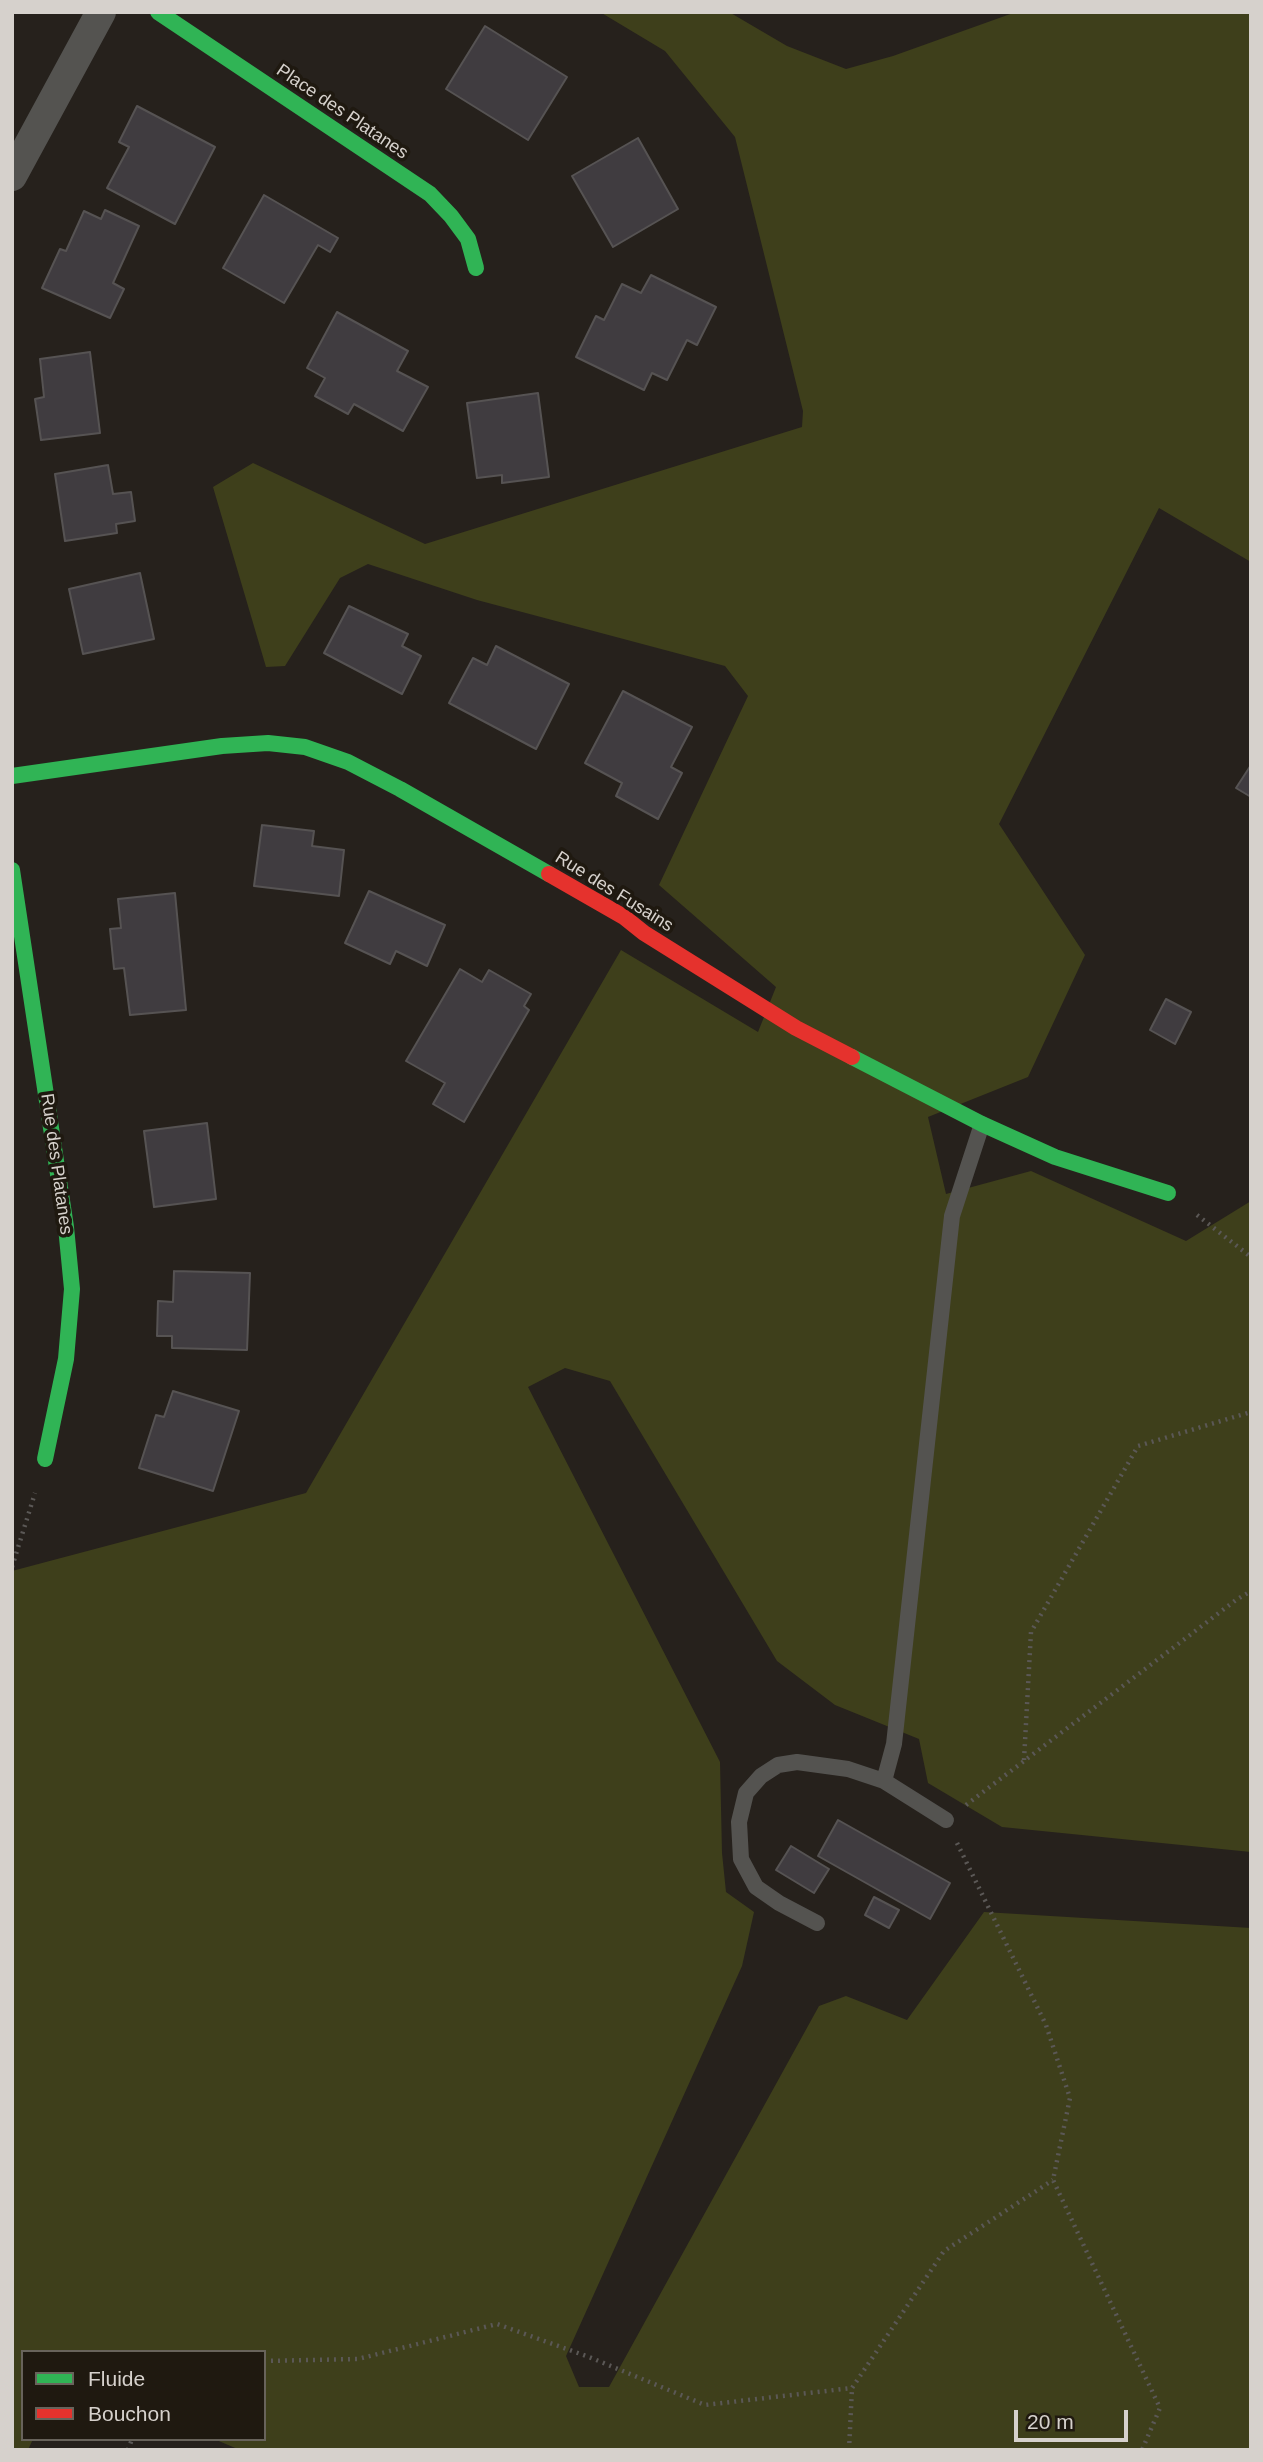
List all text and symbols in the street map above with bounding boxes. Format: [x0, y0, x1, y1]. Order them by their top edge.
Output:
street label: Place des Platanes [272, 60, 412, 164]
street label: Rue des Fusains [551, 847, 677, 937]
street label: Rue des Platanes [35, 1092, 77, 1236]
legend [21, 2350, 266, 2441]
text: Fluide [88, 2367, 145, 2390]
scale bar [1018, 2396, 1132, 2440]
text: Bouchon [88, 2402, 171, 2425]
text: 20 m [1027, 2410, 1074, 2433]

